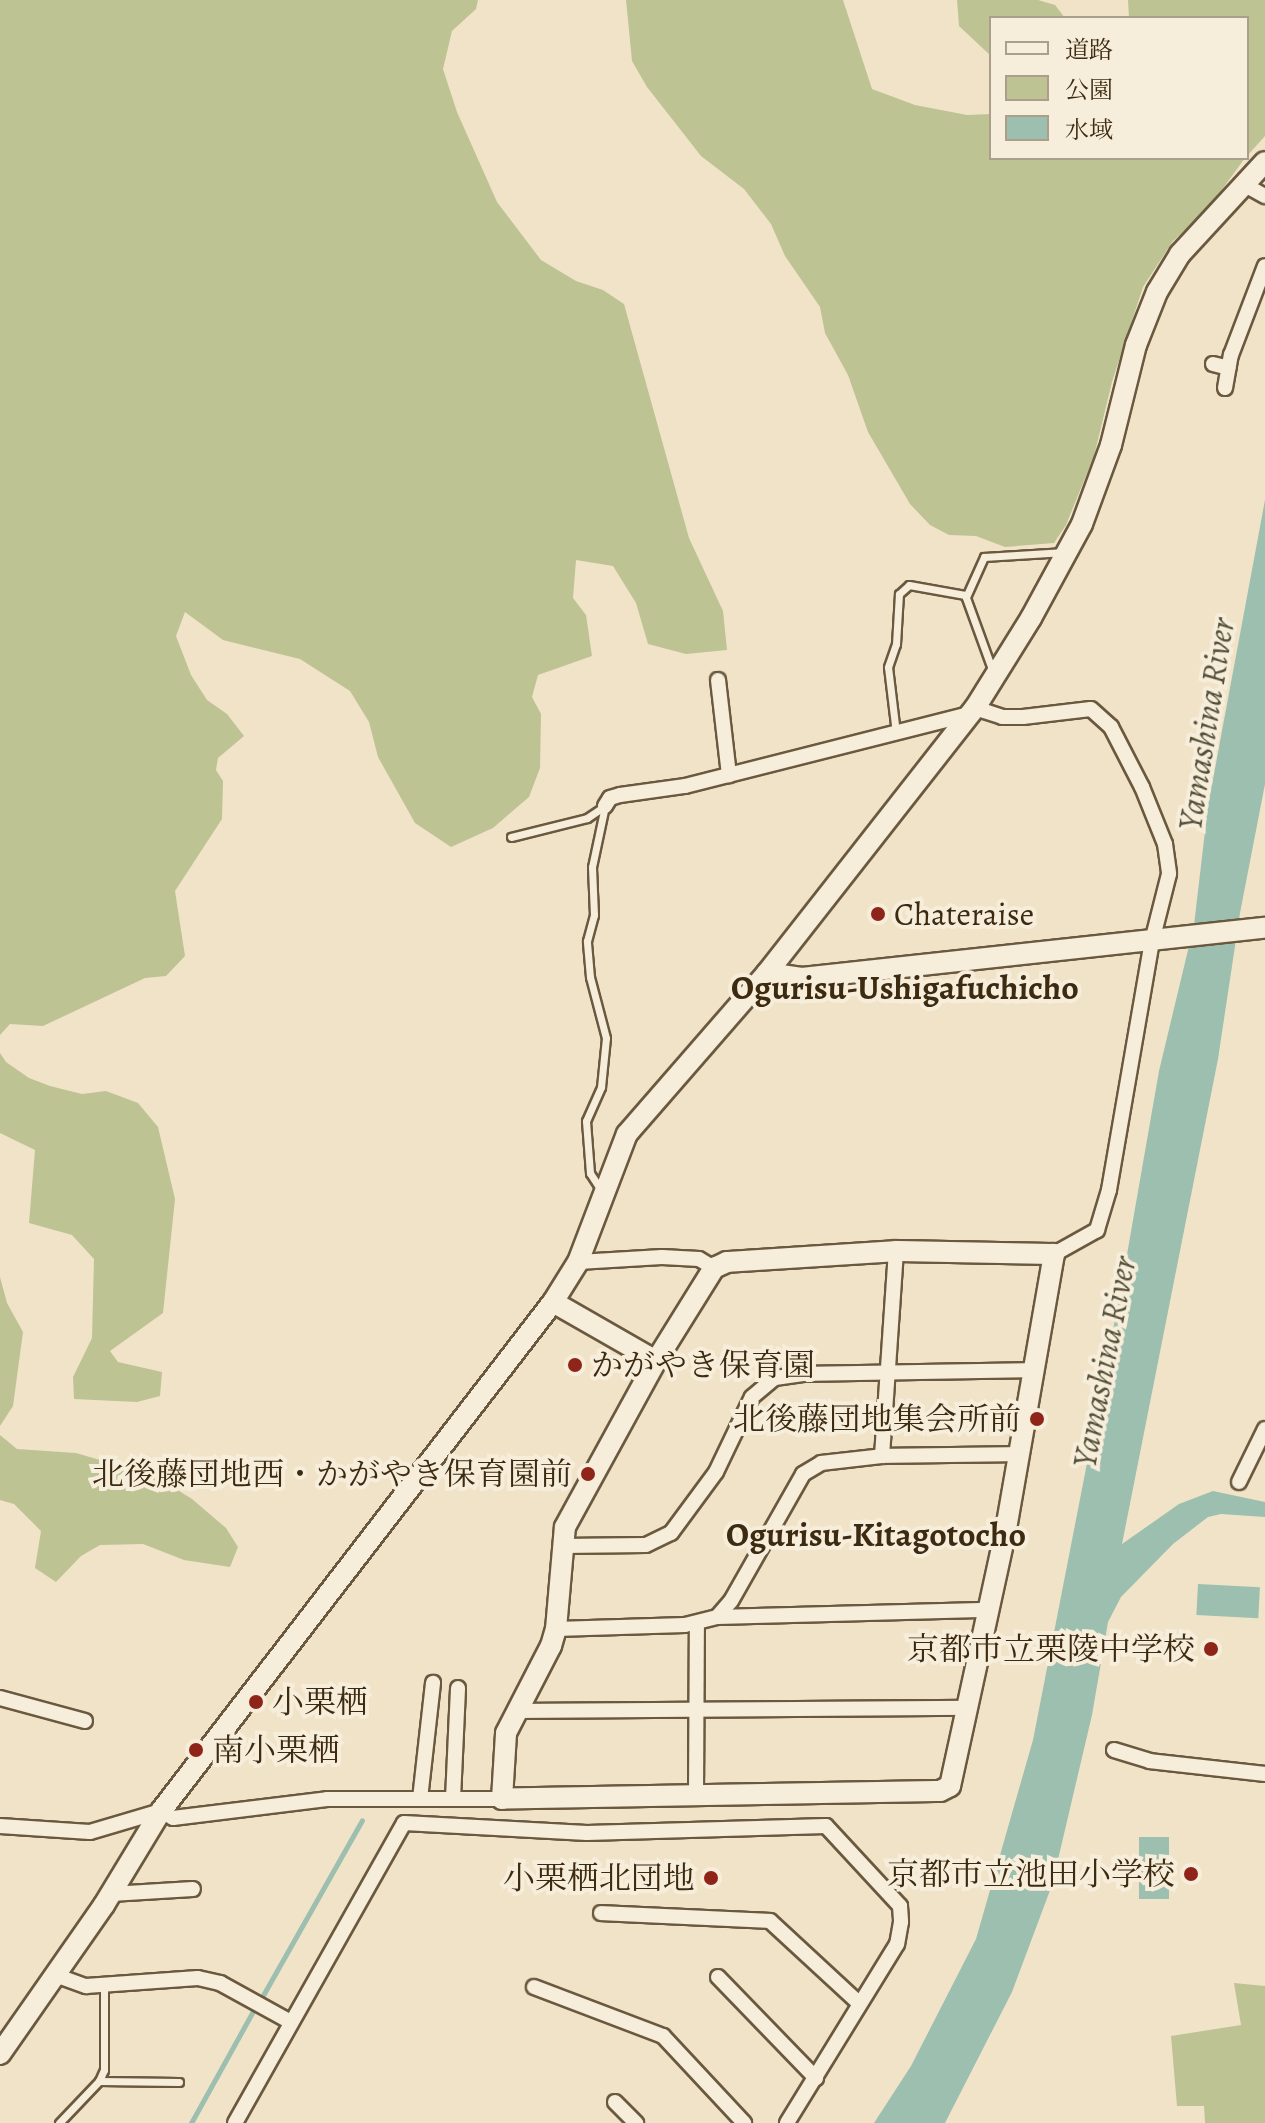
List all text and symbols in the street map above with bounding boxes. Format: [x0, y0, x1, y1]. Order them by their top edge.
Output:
legend [989, 16, 1249, 160]
text: 道路 [1065, 34, 1113, 66]
text: 公園 [1065, 74, 1113, 106]
text: 水域 [1065, 114, 1113, 146]
water label: Yamashina River [1169, 615, 1243, 833]
place label: Chateraise [894, 895, 1034, 933]
marker: Chateraise [869, 905, 887, 923]
district label: Ogurisu-Ushigafuchicho [731, 968, 1079, 1008]
water label: Yamashina River [1064, 1253, 1144, 1471]
place label: かがやき保育園 [591, 1346, 815, 1384]
marker: かがやき保育園 [566, 1356, 584, 1374]
place label: 北後藤団地集会所前 [733, 1400, 1021, 1438]
marker: 北後藤団地集会所前 [1028, 1410, 1046, 1428]
place label: 北後藤団地西・かがやき保育園前 [92, 1455, 572, 1493]
marker: 北後藤団地西・かがやき保育園前 [579, 1465, 597, 1483]
district label: Ogurisu-Kitagotocho [726, 1515, 1026, 1555]
place label: 京都市立栗陵中学校 [907, 1630, 1195, 1668]
marker: 京都市立栗陵中学校 [1202, 1640, 1220, 1658]
place label: 小栗栖 [272, 1683, 368, 1721]
marker: 小栗栖 [247, 1693, 265, 1711]
place label: 南小栗栖 [212, 1731, 340, 1769]
marker: 南小栗栖 [187, 1741, 205, 1759]
place label: 京都市立池田小学校 [887, 1855, 1175, 1893]
place label: 小栗栖北団地 [503, 1859, 695, 1897]
marker: 京都市立池田小学校 [1182, 1865, 1200, 1883]
marker: 小栗栖北団地 [702, 1869, 720, 1887]

